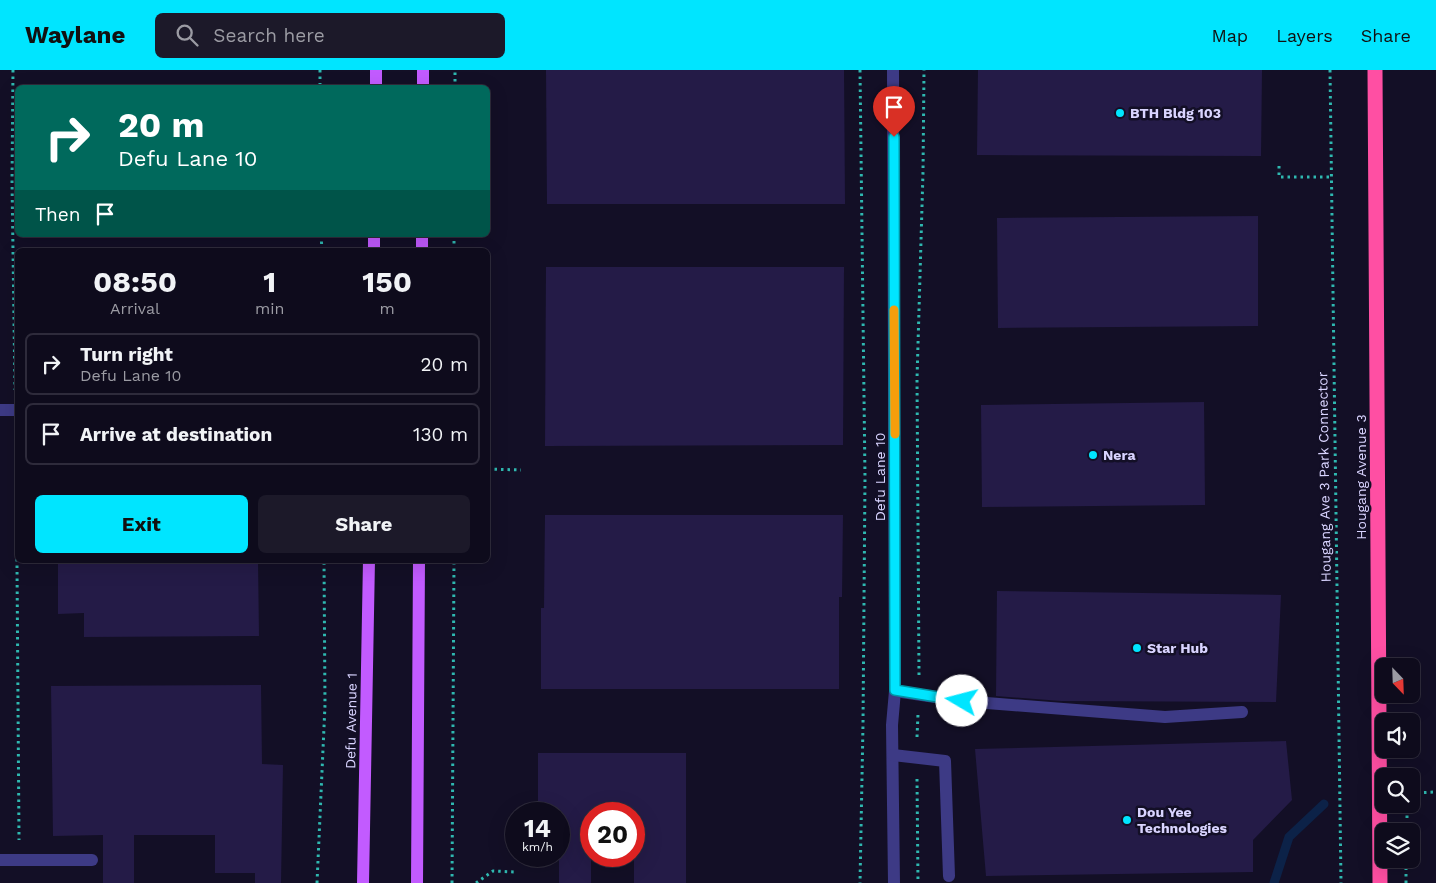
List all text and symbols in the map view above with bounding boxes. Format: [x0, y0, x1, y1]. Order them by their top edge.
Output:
search box [155, 13, 505, 58]
text: Waylane [25, 21, 125, 49]
icon: search [173, 21, 201, 49]
text: Search here [213, 24, 325, 47]
text: Map [1211, 25, 1248, 46]
text: Layers [1276, 25, 1333, 46]
text: Share [1361, 25, 1411, 46]
pin [873, 86, 915, 137]
icon: arrive [880, 93, 908, 121]
text: 20 m [118, 104, 204, 146]
icon: right [35, 105, 100, 170]
place label: BTH Bldg 103 [1130, 105, 1221, 121]
marker: BTH Bldg 103 [1114, 107, 1126, 119]
text: Defu Lane 10 [118, 146, 257, 171]
icon: arrive [91, 200, 119, 228]
text: Then [35, 203, 81, 226]
text: 08:50 [93, 264, 177, 299]
text: 1 [263, 264, 276, 299]
text: 150 [362, 264, 412, 299]
text: Arrival [110, 299, 160, 318]
text: min [255, 299, 284, 318]
text: m [380, 299, 395, 318]
text: Turn right [80, 343, 173, 366]
icon: right [37, 350, 65, 378]
text: 20 m [421, 353, 468, 376]
text: Defu Lane 10 [80, 366, 181, 385]
street label: Hougang Ave 3 Park Connector [1314, 371, 1334, 582]
street label: Hougang Avenue 3 [1353, 414, 1369, 540]
icon: arrive [37, 420, 65, 448]
text: Arrive at destination [80, 423, 272, 446]
text: 130 m [413, 423, 468, 446]
street label: Defu Lane 10 [872, 433, 888, 521]
place label: Nera [1103, 447, 1136, 463]
marker: Nera [1087, 449, 1099, 461]
button: Exit [35, 495, 248, 553]
button: Share [258, 495, 470, 553]
place label: Star Hub [1147, 640, 1208, 656]
marker: Star Hub [1131, 642, 1143, 654]
north arrow [1375, 658, 1420, 702]
map controls [1375, 658, 1420, 868]
street label: Defu Avenue 1 [342, 673, 360, 769]
position arrow [935, 674, 987, 726]
button: sound [1375, 713, 1420, 758]
button: search [1375, 768, 1420, 813]
speed limit sign: 20 [580, 802, 645, 867]
place label: Dou Yee Technologies [1137, 804, 1228, 836]
text: 14 [524, 814, 551, 843]
marker: Dou Yee Technologies [1121, 814, 1133, 826]
button: layers [1375, 823, 1420, 868]
text: km/h [522, 840, 553, 854]

